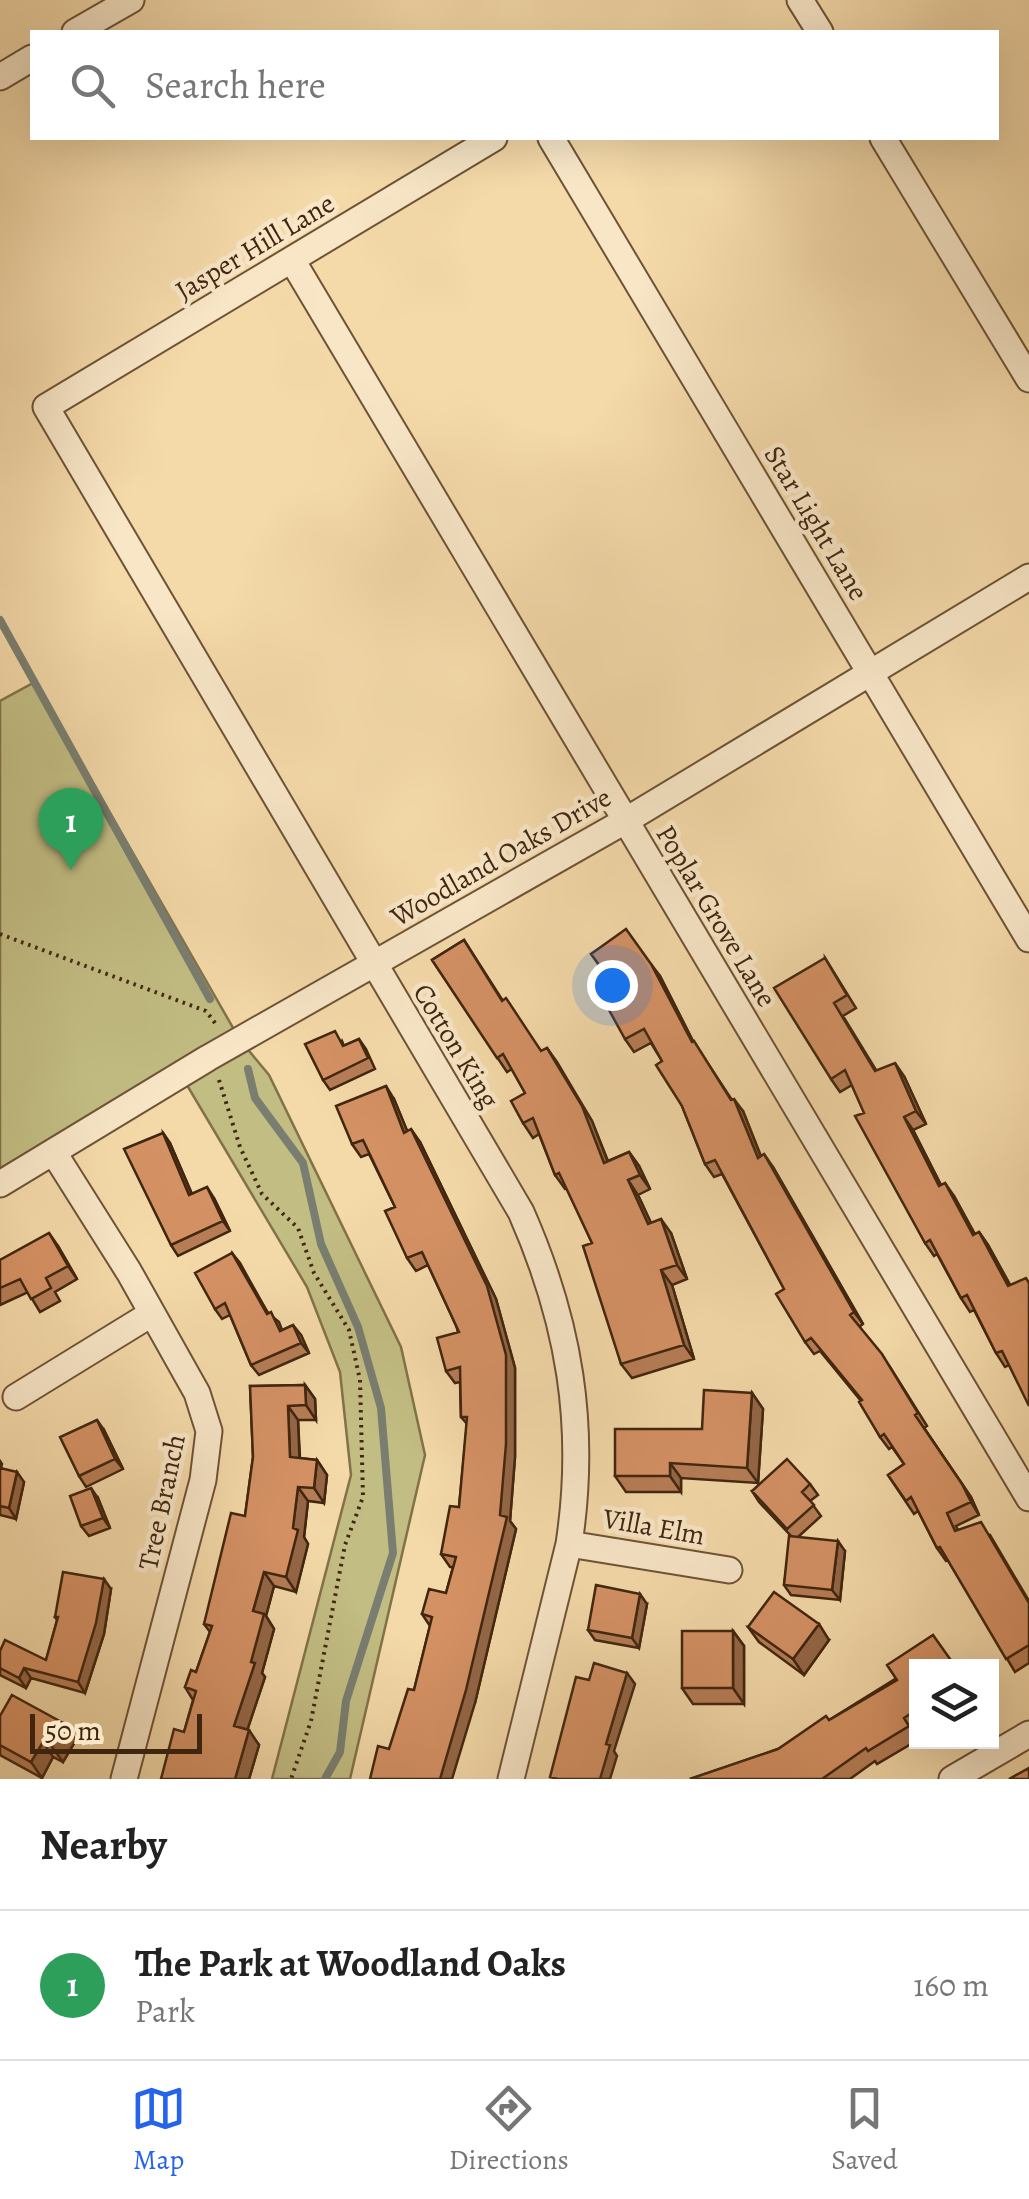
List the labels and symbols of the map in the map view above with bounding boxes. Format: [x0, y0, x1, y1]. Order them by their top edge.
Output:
street label: Jasper Hill Lane [168, 185, 342, 309]
street label: Star Light Lane [755, 438, 877, 608]
street label: Woodland Oaks Drive [383, 778, 618, 936]
pin: 1 [38, 788, 104, 870]
street label: Poplar Grove Lane [647, 818, 785, 1014]
your location [587, 960, 638, 1011]
street label: Cotton King [404, 977, 508, 1115]
street label: Tree Branch [129, 1431, 195, 1573]
street label: Villa Elm [599, 1499, 708, 1555]
scale bar [30, 1709, 202, 1754]

